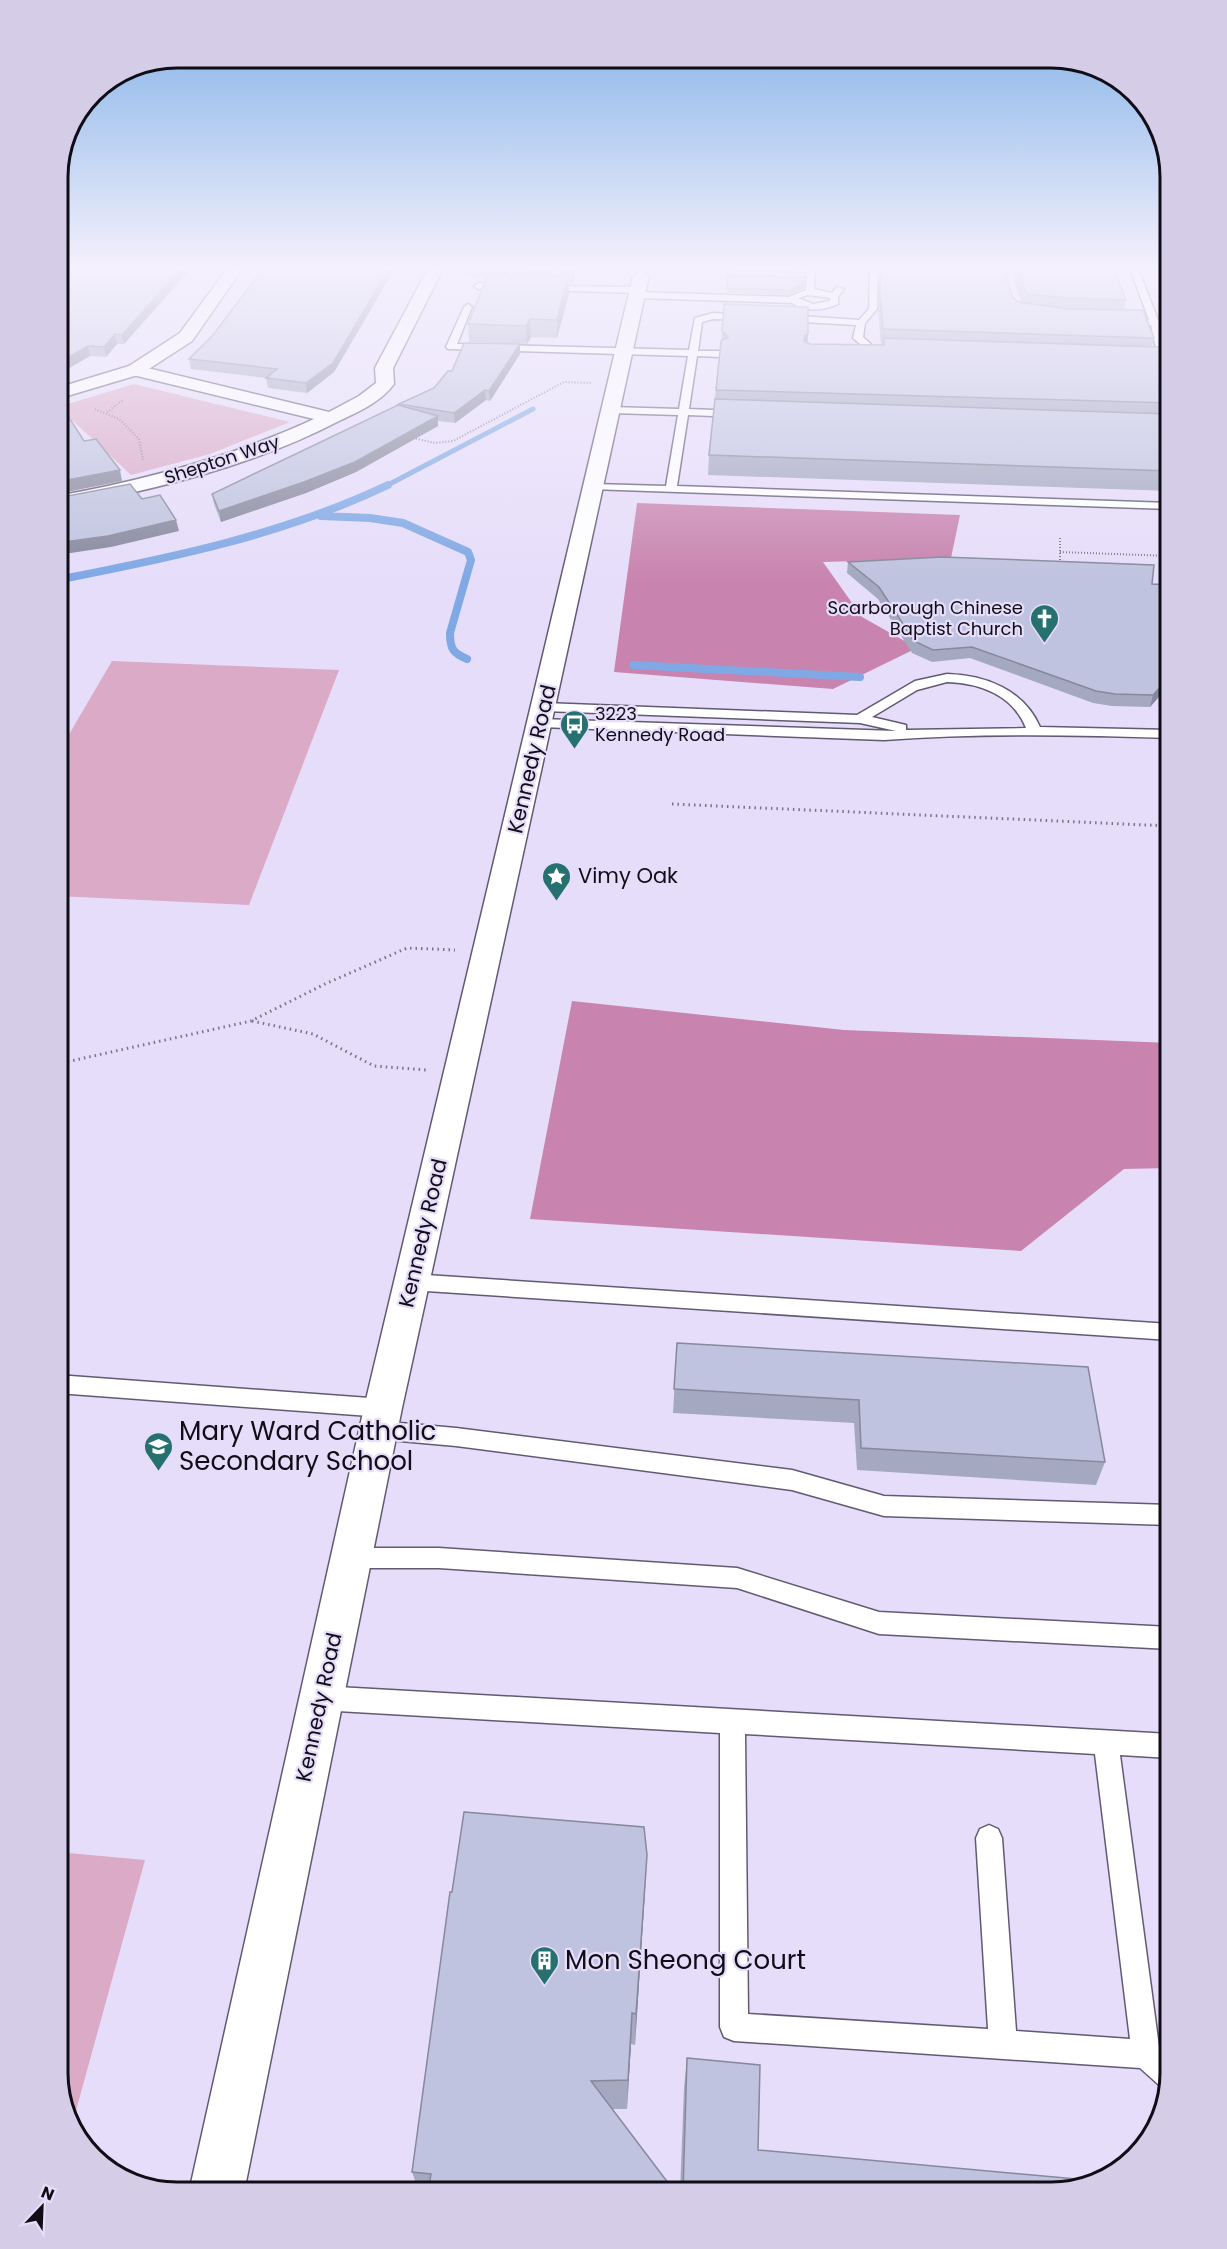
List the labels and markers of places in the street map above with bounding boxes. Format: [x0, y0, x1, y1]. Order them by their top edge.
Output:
place label: Scarborough Chinese Baptist Church [828, 595, 1023, 641]
church icon: Scarborough Chinese Baptist Church [1028, 602, 1060, 644]
place label: 3223 Kennedy Road [595, 701, 725, 747]
bus stop icon: 3223 Kennedy Road [558, 708, 590, 750]
place icon: Vimy Oak [541, 860, 573, 902]
place label: Vimy Oak [578, 861, 678, 890]
place label: Mary Ward Catholic Secondary School [179, 1413, 436, 1479]
school or university icon: Mary Ward Catholic Secondary School [142, 1430, 174, 1472]
place label: Mon Sheong Court [565, 1942, 806, 1978]
building icon: Mon Sheong Court [528, 1944, 560, 1986]

